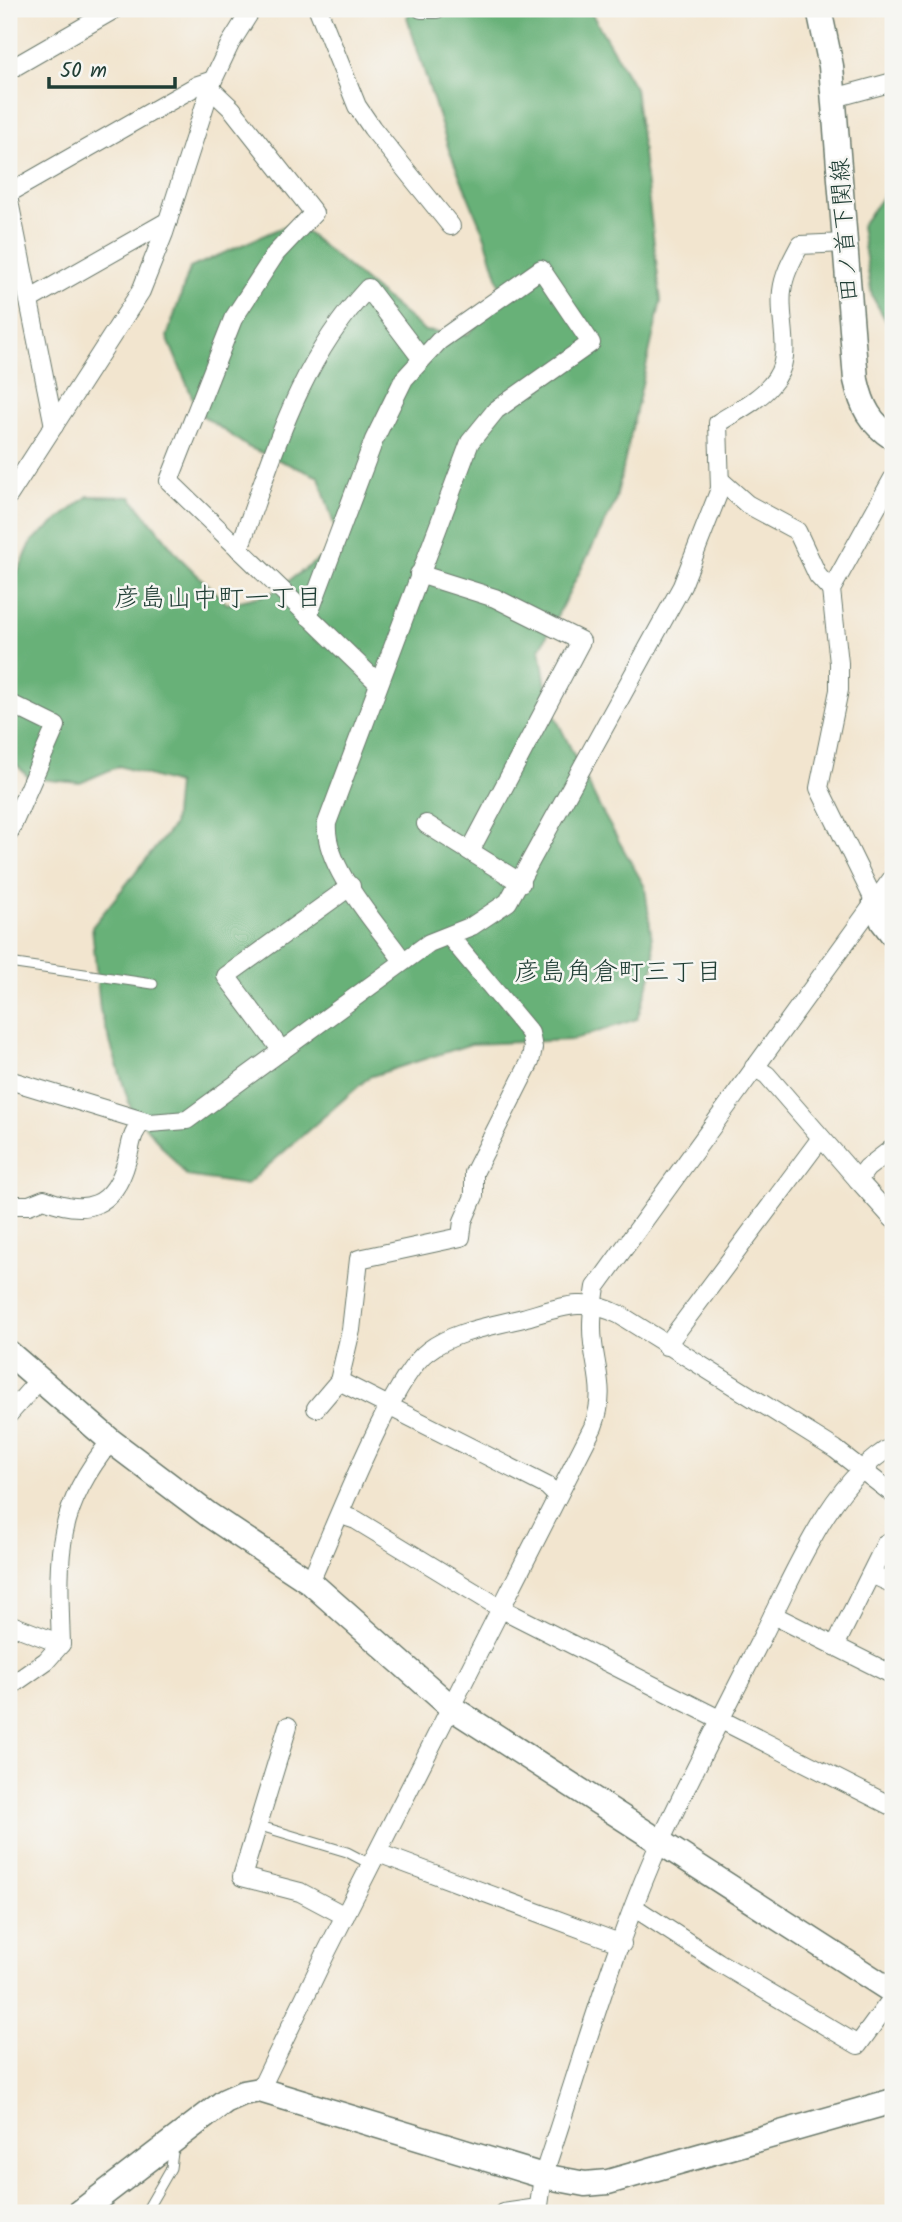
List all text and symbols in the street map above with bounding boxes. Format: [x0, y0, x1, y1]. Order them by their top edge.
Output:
scale bar [49, 46, 175, 90]
text: 50 m [60, 55, 107, 88]
street label: 田ノ首下関線 [821, 157, 870, 303]
district label: 彦島山中町一丁目 [114, 578, 322, 620]
district label: 彦島角倉町三丁目 [514, 952, 722, 994]

